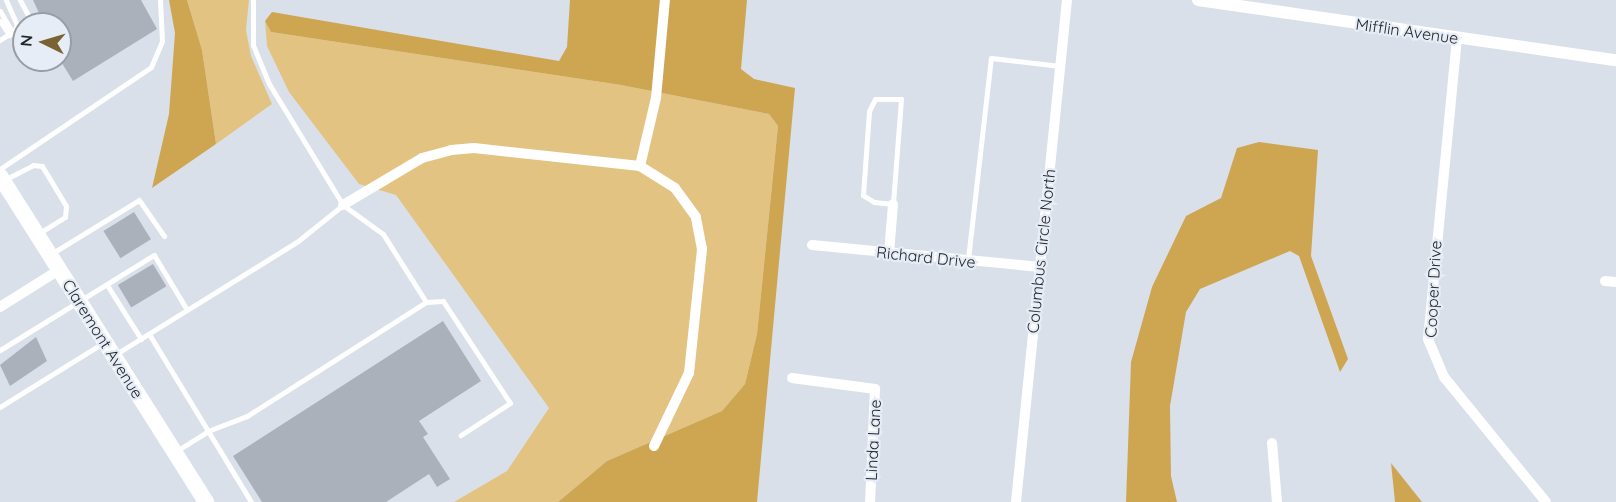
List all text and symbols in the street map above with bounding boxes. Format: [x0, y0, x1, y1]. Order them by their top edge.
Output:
north arrow [12, 12, 72, 72]
street label: Mifflin Avenue [1354, 14, 1460, 48]
text: N [16, 34, 37, 47]
street label: Columbus Circle North [1023, 168, 1059, 334]
street label: Cooper Drive [1421, 240, 1445, 338]
street label: Richard Drive [875, 242, 977, 272]
street label: Claremont Avenue [59, 276, 147, 402]
street label: Linda Lane [861, 399, 885, 481]

